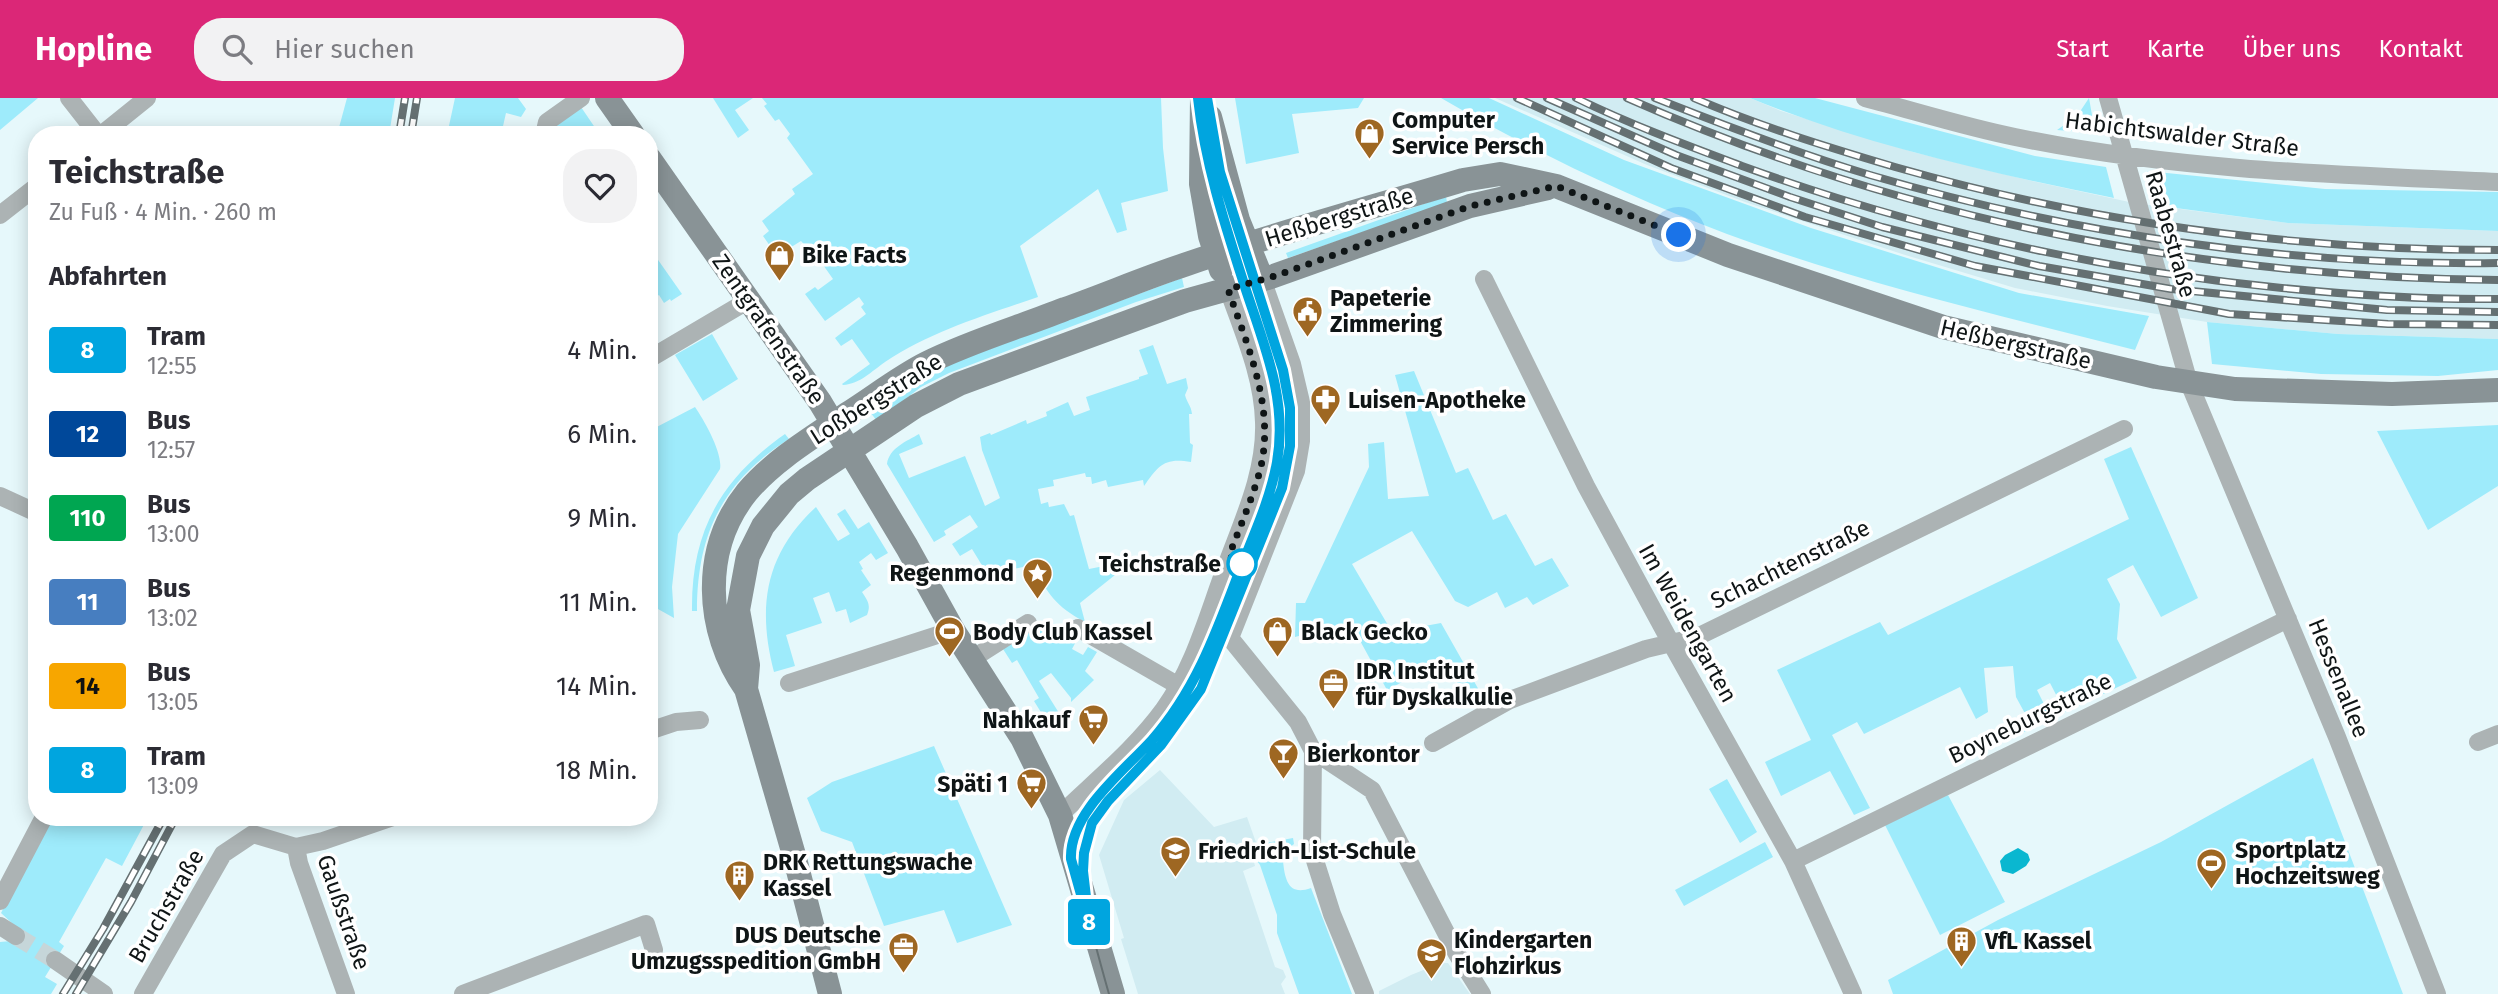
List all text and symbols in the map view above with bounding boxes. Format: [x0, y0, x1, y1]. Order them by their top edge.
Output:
search box [194, 18, 684, 81]
text: Hopline [35, 29, 152, 69]
icon: search [218, 30, 256, 68]
text: Hier suchen [274, 34, 415, 65]
text: Start [2056, 35, 2109, 63]
text: Karte [2147, 35, 2205, 63]
text: Über uns [2243, 35, 2341, 63]
text: Kontakt [2379, 35, 2463, 63]
place label: Computer Service Persch [1392, 106, 1544, 160]
street label: Habichtswalder Straße [2063, 106, 2301, 162]
shop icon: Computer Service Persch [1352, 116, 1386, 160]
button: heart [563, 149, 637, 223]
text: Teichstraße [49, 152, 224, 192]
street label: Raabestraße [2140, 167, 2202, 301]
street label: Heßbergstraße [1261, 181, 1417, 253]
text: Zu Fuß · 4 Min. · 260 m [49, 198, 277, 226]
your location [1661, 217, 1696, 252]
shop icon: Bike Facts [762, 238, 796, 282]
place label: Bike Facts [802, 241, 907, 269]
street label: Zentgrafenstraße [707, 248, 831, 410]
text: Abfahrten [49, 261, 167, 292]
place label: Papeterie Zimmering [1330, 284, 1443, 338]
public building icon: Papeterie Zimmering [1290, 294, 1324, 338]
street label: Heßbergstraße [1938, 313, 2094, 375]
text: Tram [147, 321, 206, 352]
text: 4 Min. [567, 335, 637, 366]
text: 8 [81, 336, 94, 364]
street label: Loßbergstraße [805, 347, 947, 451]
text: 12:55 [147, 352, 197, 380]
pharmacy icon: Luisen-Apotheke [1308, 383, 1342, 427]
place label: Luisen-Apotheke [1348, 386, 1526, 414]
text: Bus [147, 405, 190, 436]
text: 6 Min. [567, 419, 637, 450]
text: 12 [76, 420, 99, 448]
text: 12:57 [147, 436, 195, 464]
text: Bus [147, 489, 190, 520]
text: 9 Min. [567, 503, 637, 534]
text: 110 [70, 504, 105, 532]
street label: Schachtenstraße [1706, 513, 1874, 615]
text: 13:00 [147, 520, 200, 548]
street label: Im Weidengarten [1633, 539, 1743, 707]
marker: Teichstraße [1227, 549, 1257, 579]
place label: Teichstraße [1099, 550, 1221, 578]
place icon: Regenmond [1020, 556, 1054, 600]
place label: Regenmond [889, 559, 1014, 587]
text: Bus [147, 573, 190, 604]
text: 11 Min. [559, 587, 637, 618]
text: 11 [77, 588, 98, 616]
text: 13:02 [147, 604, 198, 632]
street label: Hessenallee [2302, 614, 2376, 742]
sports icon: Body Club Kassel [933, 615, 967, 659]
shop icon: Black Gecko [1261, 615, 1295, 659]
place label: Body Club Kassel [973, 618, 1152, 646]
place label: Black Gecko [1301, 618, 1428, 646]
text: Bus [147, 657, 190, 688]
place label: IDR Institut für Dyskalkulie [1356, 657, 1513, 711]
street label: Boyneburgstraße [1944, 666, 2116, 770]
office icon: IDR Institut für Dyskalkulie [1316, 667, 1350, 711]
text: 14 Min. [556, 671, 637, 702]
text: 14 [75, 672, 100, 700]
text: 13:05 [147, 688, 198, 716]
supermarket icon: Nahkauf [1076, 703, 1110, 747]
place label: Nahkauf [983, 706, 1072, 734]
bar icon: Bierkontor [1267, 737, 1301, 781]
place label: Bierkontor [1307, 740, 1421, 768]
text: Tram [147, 741, 206, 772]
text: 18 Min. [555, 755, 637, 786]
text: 8 [81, 756, 94, 784]
supermarket icon: Späti 1 [1014, 767, 1048, 811]
place label: Späti 1 [937, 770, 1008, 798]
text: 13:09 [147, 772, 199, 800]
school or university icon: Friedrich-List-Schule [1158, 834, 1192, 878]
place label: Sportplatz Hochzeitsweg [2235, 836, 2380, 890]
place label: Friedrich-List-Schule [1198, 837, 1416, 865]
street label: Bruchstraße [122, 844, 210, 968]
sports icon: Sportplatz Hochzeitsweg [2195, 846, 2229, 890]
place label: DRK Rettungswache Kassel [763, 848, 973, 902]
street label: Gaußstraße [311, 851, 377, 973]
building icon: DRK Rettungswache Kassel [723, 858, 757, 902]
line badge: 8 [1066, 899, 1112, 945]
text: 8 [1082, 908, 1096, 936]
place label: DUS Deutsche Umzugsspedition GmbH [631, 921, 881, 975]
building icon: VfL Kassel [1945, 924, 1979, 968]
place label: Kindergarten Flohzirkus [1454, 926, 1592, 980]
place label: VfL Kassel [1984, 927, 2092, 955]
office icon: DUS Deutsche Umzugsspedition GmbH [887, 931, 921, 975]
school or university icon: Kindergarten Flohzirkus [1414, 936, 1448, 980]

